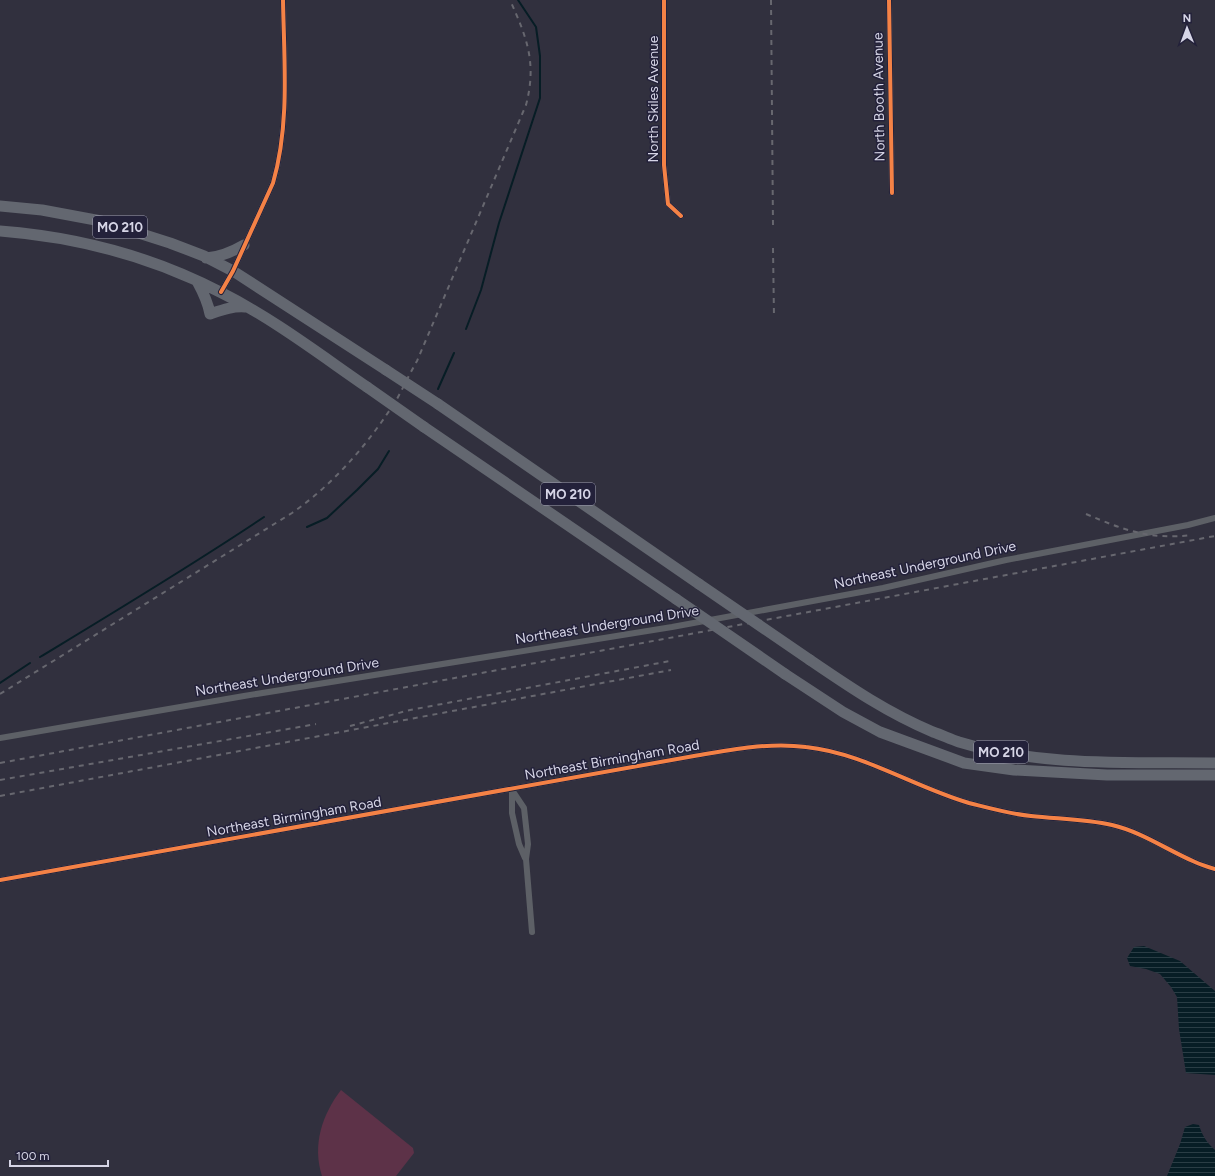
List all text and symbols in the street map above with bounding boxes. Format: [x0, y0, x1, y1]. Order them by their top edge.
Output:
north arrow [1167, 8, 1207, 48]
text: N [1182, 12, 1191, 25]
street label: North Booth Avenue [869, 32, 889, 162]
street label: North Skiles Avenue [645, 35, 662, 162]
road number: MO 210 [93, 216, 147, 238]
road number: MO 210 [541, 483, 595, 505]
street label: Northeast Underground Drive [832, 537, 1018, 593]
street label: Northeast Underground Drive [514, 602, 700, 648]
street label: Northeast Underground Drive [194, 654, 380, 700]
street label: Northeast Birmingham Road [523, 736, 701, 784]
road number: MO 210 [974, 741, 1028, 763]
street label: Northeast Birmingham Road [205, 793, 383, 841]
scale bar [10, 1142, 108, 1168]
text: 100 m [16, 1149, 50, 1163]

